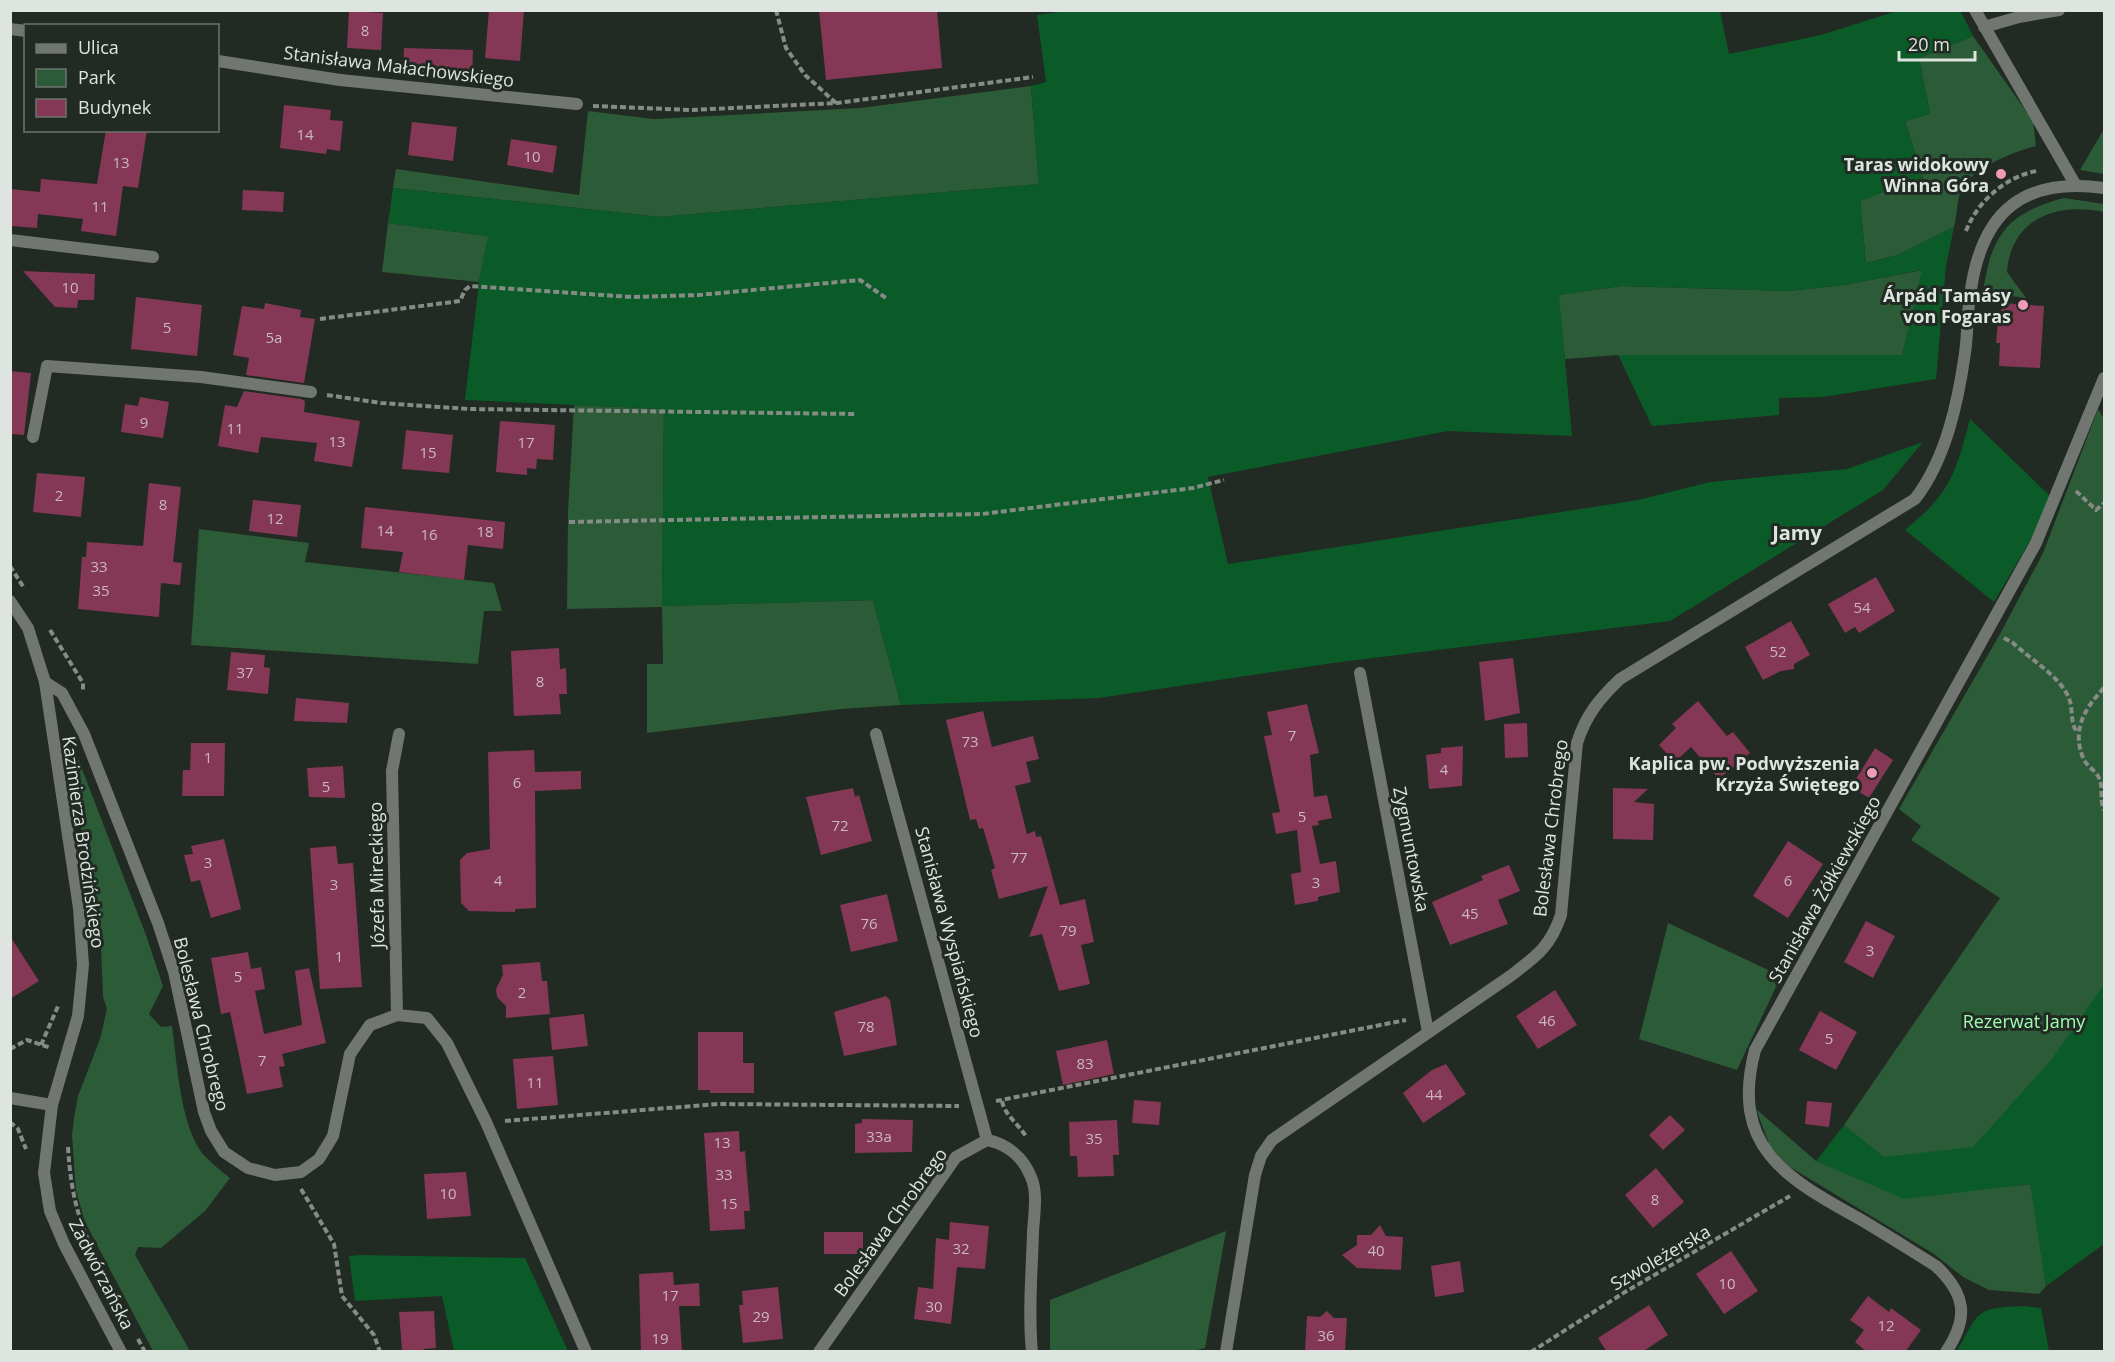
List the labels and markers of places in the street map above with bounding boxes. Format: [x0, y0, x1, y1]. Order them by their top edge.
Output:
place label: Taras widokowy Winna Góra [1844, 152, 1990, 197]
marker: Taras widokowy Winna Góra [1994, 167, 2008, 181]
place label: Árpád Tamásy von Fogaras [1883, 283, 2012, 328]
marker: Árpád Tamásy von Fogaras [2016, 298, 2030, 312]
place label: Kaplica pw. Podwyższenia Krzyża Świętego [1629, 751, 1860, 796]
marker: Kaplica pw. Podwyższenia Krzyża Świętego [1865, 766, 1879, 780]

